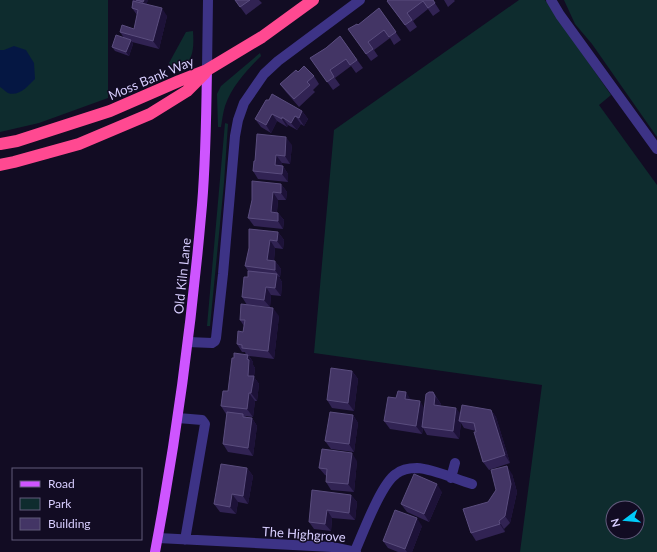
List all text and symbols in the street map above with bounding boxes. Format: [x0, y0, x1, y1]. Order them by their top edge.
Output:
street label: Moss Bank Way [106, 53, 196, 103]
street label: Old Kiln Lane [170, 237, 194, 315]
legend [12, 468, 142, 540]
text: Road [48, 476, 75, 491]
text: Park [48, 496, 72, 511]
north arrow [605, 500, 645, 540]
text: Building [48, 516, 91, 531]
text: N [607, 517, 622, 529]
street label: The Highgrove [262, 523, 346, 545]

